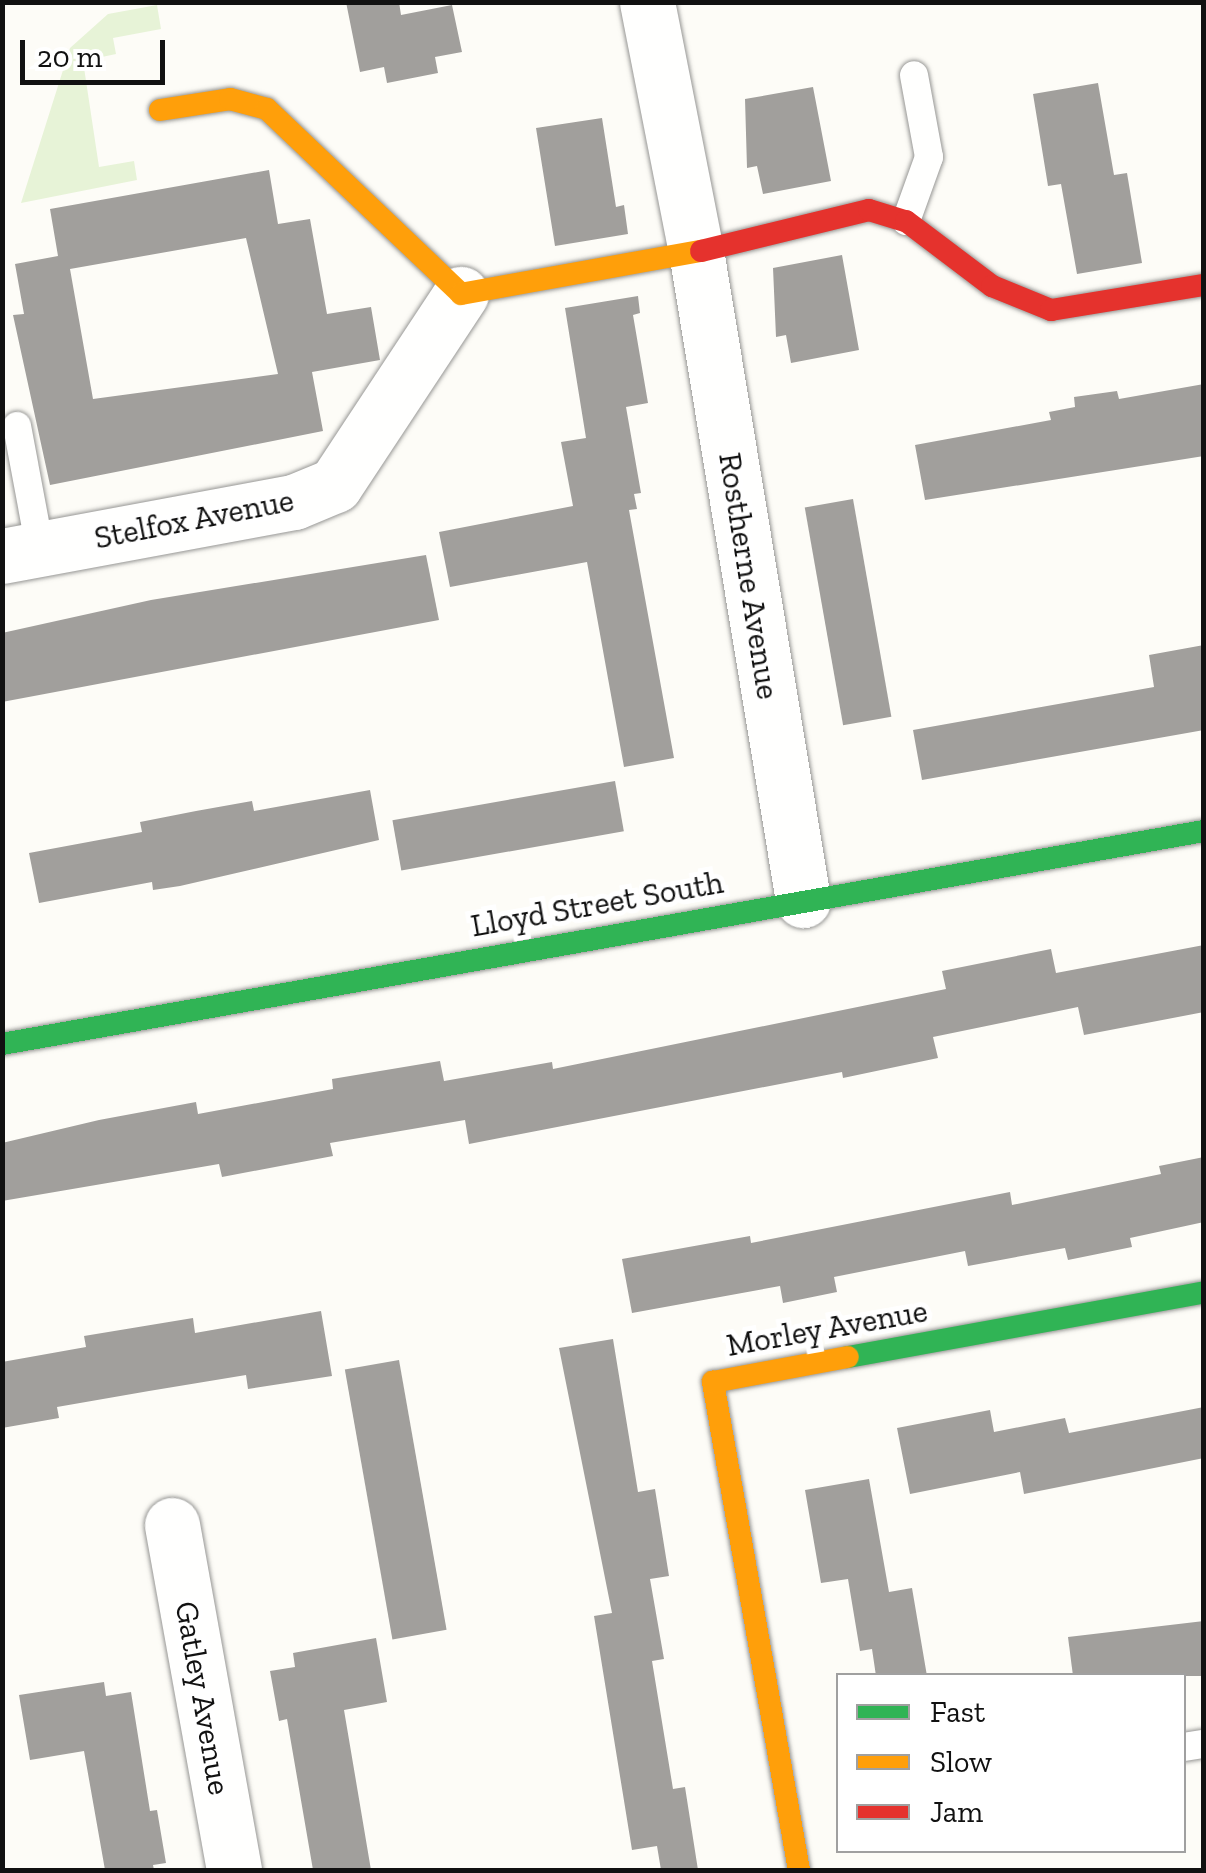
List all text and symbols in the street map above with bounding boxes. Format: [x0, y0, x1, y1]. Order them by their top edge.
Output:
scale bar [25, 20, 170, 82]
text: 20 m [37, 39, 102, 75]
street label: Rostherne Avenue [710, 449, 788, 703]
street label: Stelfox Avenue [91, 481, 297, 557]
street label: Lloyd Street South [468, 863, 726, 945]
street label: Morley Avenue [723, 1291, 931, 1365]
street label: Gatley Avenue [167, 1597, 239, 1799]
legend [836, 1673, 1186, 1853]
text: Fast [930, 1694, 985, 1730]
text: Slow [930, 1744, 992, 1780]
text: Jam [930, 1794, 983, 1830]

